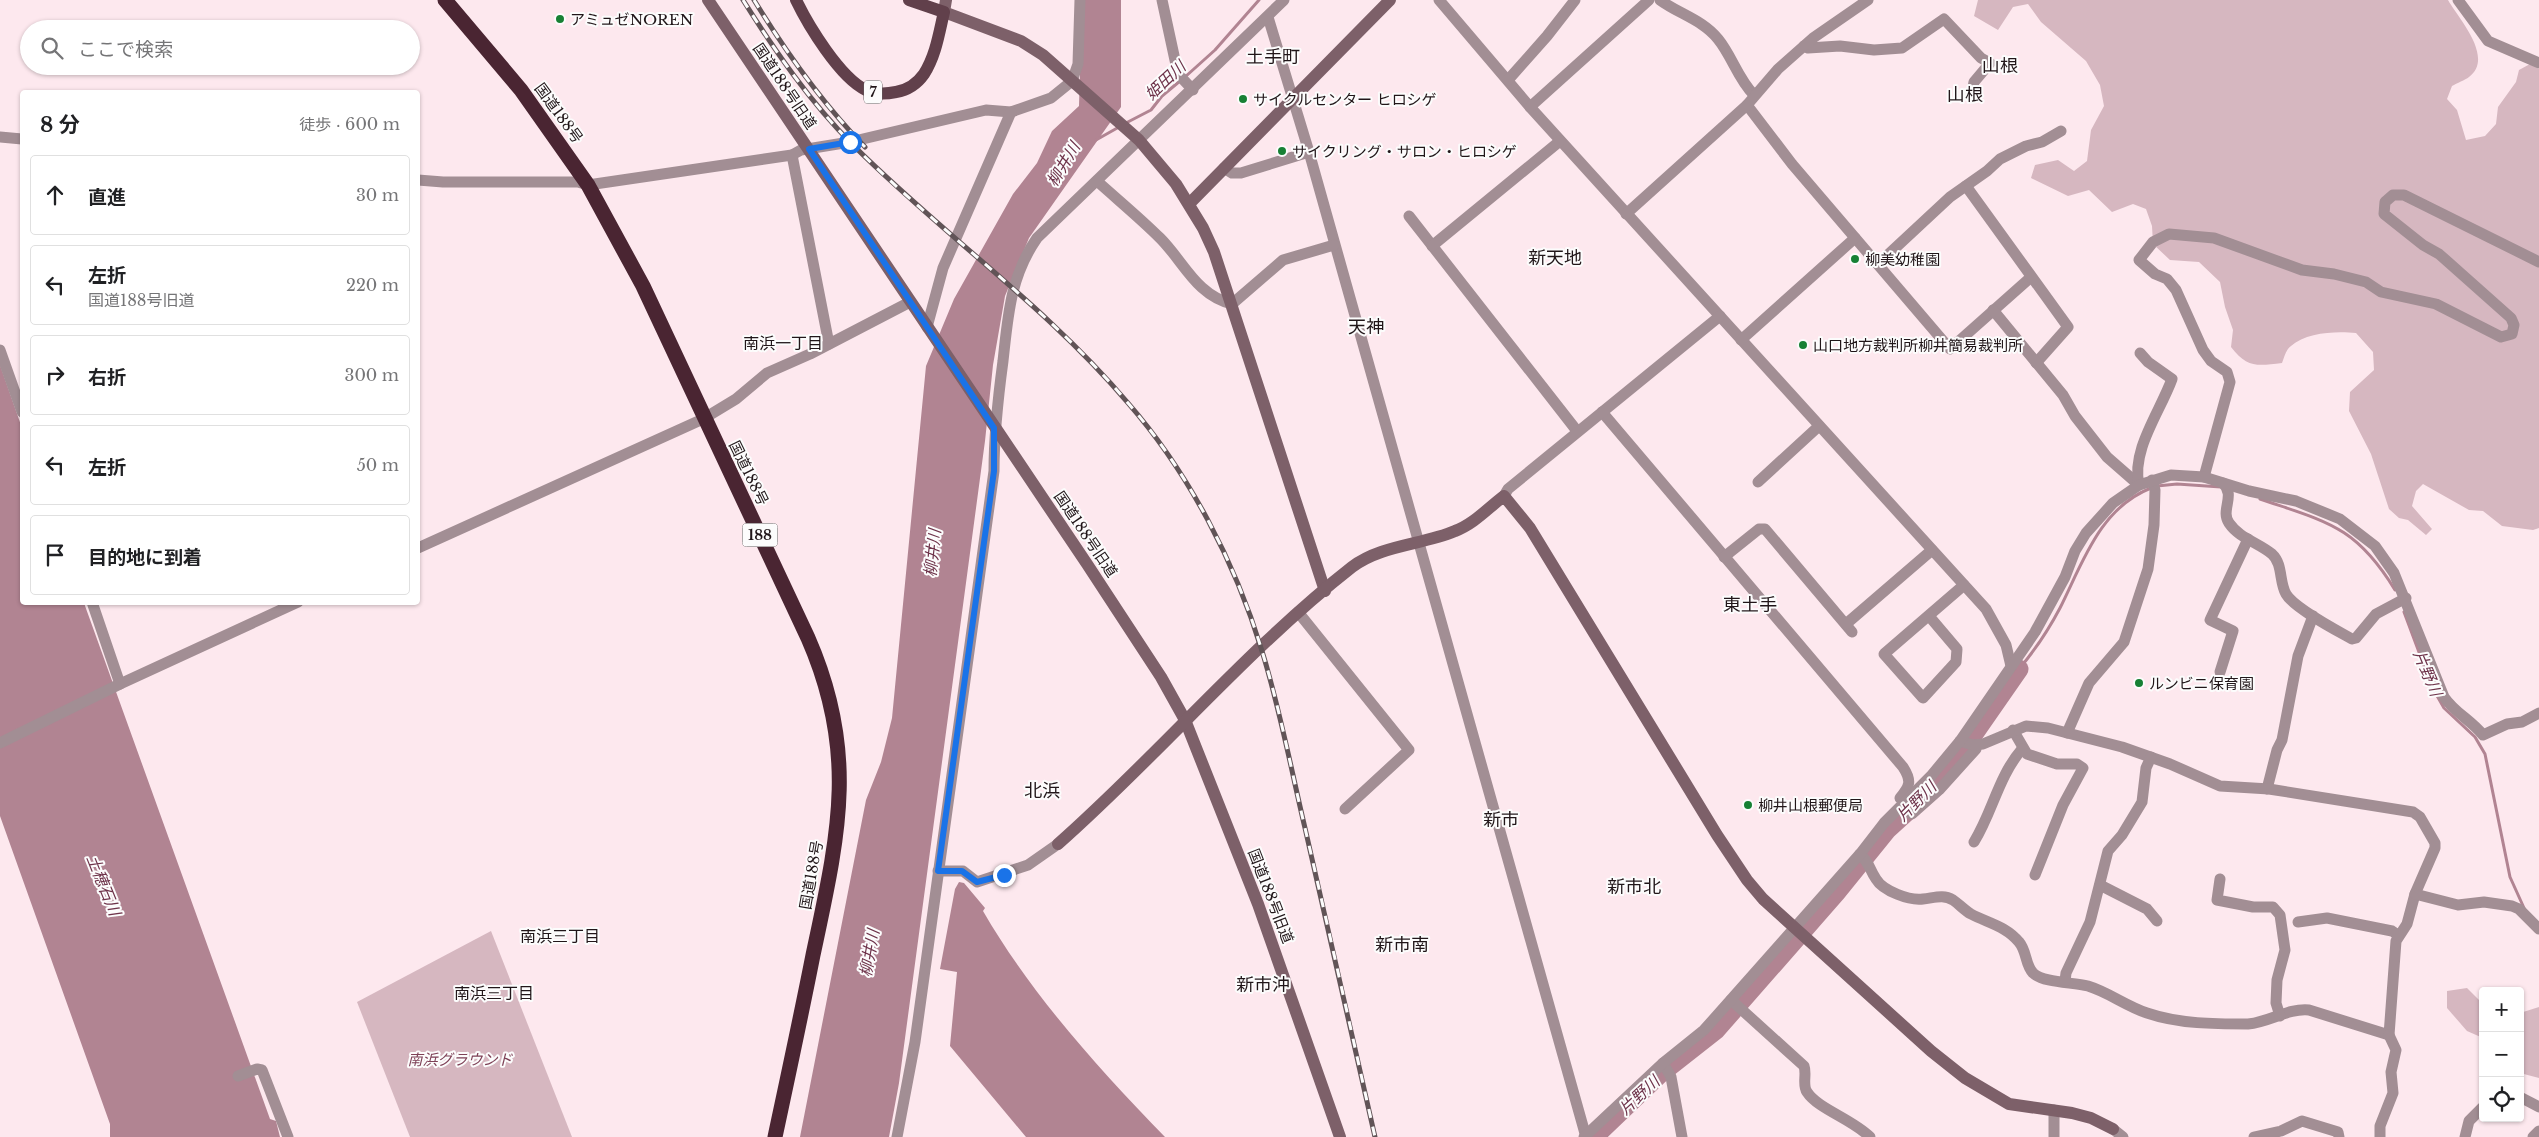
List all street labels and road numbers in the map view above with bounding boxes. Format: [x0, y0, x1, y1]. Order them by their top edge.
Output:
street label: 国道188号旧道 [749, 39, 821, 133]
street label: 国道188号 [531, 79, 587, 147]
road number: 7 [864, 80, 882, 104]
street label: 国道188号 [725, 437, 773, 509]
street label: 国道188号旧道 [1050, 487, 1122, 581]
road number: 188 [742, 524, 778, 546]
street label: 国道188号 [796, 839, 826, 911]
street label: 国道188号旧道 [1244, 846, 1298, 946]

